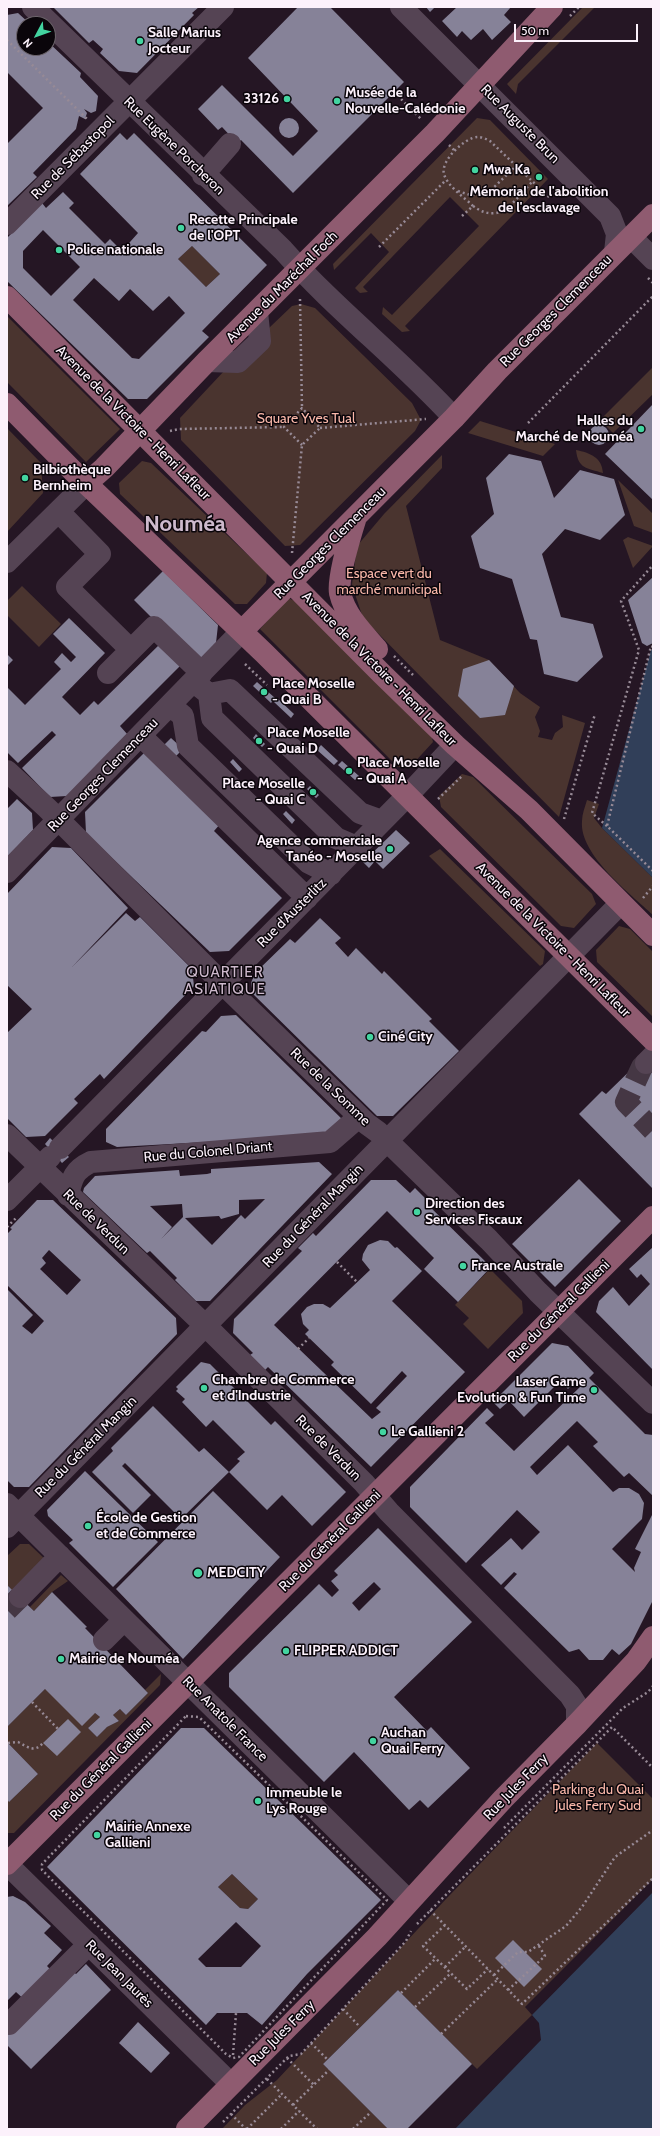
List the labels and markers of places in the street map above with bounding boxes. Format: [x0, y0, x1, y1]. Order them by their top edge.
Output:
place label: Salle Marius Jocteur [148, 25, 221, 58]
marker: Salle Marius Jocteur [135, 36, 145, 46]
place label: Musée de la Nouvelle-Calédonie [345, 85, 465, 118]
place label: 33126 [243, 91, 279, 107]
marker: 33126 [282, 94, 292, 104]
marker: Musée de la Nouvelle-Calédonie [332, 96, 342, 106]
place label: Mwa Ka [483, 162, 530, 178]
marker: Mwa Ka [470, 165, 480, 175]
marker: Mémorial de l'abolition de l'esclavage [534, 172, 544, 182]
place label: Mémorial de l'abolition de l'esclavage [470, 184, 608, 216]
place label: Recette Principale de l'OPT [189, 212, 298, 244]
marker: Recette Principale de l'OPT [176, 223, 186, 233]
place label: Police nationale [67, 242, 163, 258]
marker: Police nationale [54, 245, 64, 255]
place label: Halles du Marché de Nouméa [515, 413, 633, 446]
marker: Halles du Marché de Nouméa [636, 424, 646, 434]
place label: Bilbiothèque Bernheim [33, 462, 111, 494]
marker: Bilbiothèque Bernheim [20, 473, 30, 483]
place label: Place Moselle - Quai B [272, 676, 355, 708]
marker: Place Moselle - Quai B [259, 687, 269, 697]
place label: Place Moselle - Quai D [267, 725, 350, 758]
marker: Place Moselle - Quai D [254, 736, 264, 746]
place label: Place Moselle - Quai A [357, 755, 440, 788]
marker: Place Moselle - Quai A [344, 766, 354, 776]
place label: Place Moselle - Quai C [222, 776, 305, 808]
marker: Place Moselle - Quai C [308, 787, 318, 797]
place label: Agence commerciale Tanéo - Moselle [257, 833, 382, 866]
marker: Agence commerciale Tanéo - Moselle [385, 844, 395, 854]
place label: Ciné City [378, 1029, 433, 1045]
marker: Ciné City [365, 1032, 375, 1042]
place label: Direction des Services Fiscaux [425, 1196, 522, 1228]
marker: Direction des Services Fiscaux [412, 1207, 422, 1217]
place label: France Australe [471, 1258, 563, 1274]
marker: France Australe [458, 1261, 468, 1271]
place label: Chambre de Commerce et d'Industrie [212, 1372, 355, 1404]
place label: Laser Game Evolution & Fun Time [457, 1374, 586, 1406]
marker: Chambre de Commerce et d'Industrie [199, 1383, 209, 1393]
marker: Laser Game Evolution & Fun Time [589, 1385, 599, 1395]
place label: Le Gallieni 2 [391, 1424, 464, 1440]
marker: Le Gallieni 2 [378, 1427, 388, 1437]
place label: École de Gestion et de Commerce [96, 1510, 197, 1542]
marker: École de Gestion et de Commerce [83, 1521, 93, 1531]
place label: MEDCITY [207, 1565, 265, 1581]
marker: MEDCITY [192, 1567, 204, 1579]
place label: FLIPPER ADDICT [294, 1643, 398, 1659]
marker: FLIPPER ADDICT [281, 1646, 291, 1656]
place label: Mairie de Nouméa [69, 1651, 179, 1667]
marker: Mairie de Nouméa [56, 1654, 66, 1664]
place label: Auchan Quai Ferry [381, 1725, 444, 1758]
marker: Auchan Quai Ferry [368, 1736, 378, 1746]
place label: Immeuble le Lys Rouge [266, 1785, 342, 1818]
marker: Immeuble le Lys Rouge [253, 1796, 263, 1806]
place label: Mairie Annexe Gallieni [105, 1819, 190, 1852]
marker: Mairie Annexe Gallieni [92, 1830, 102, 1840]

